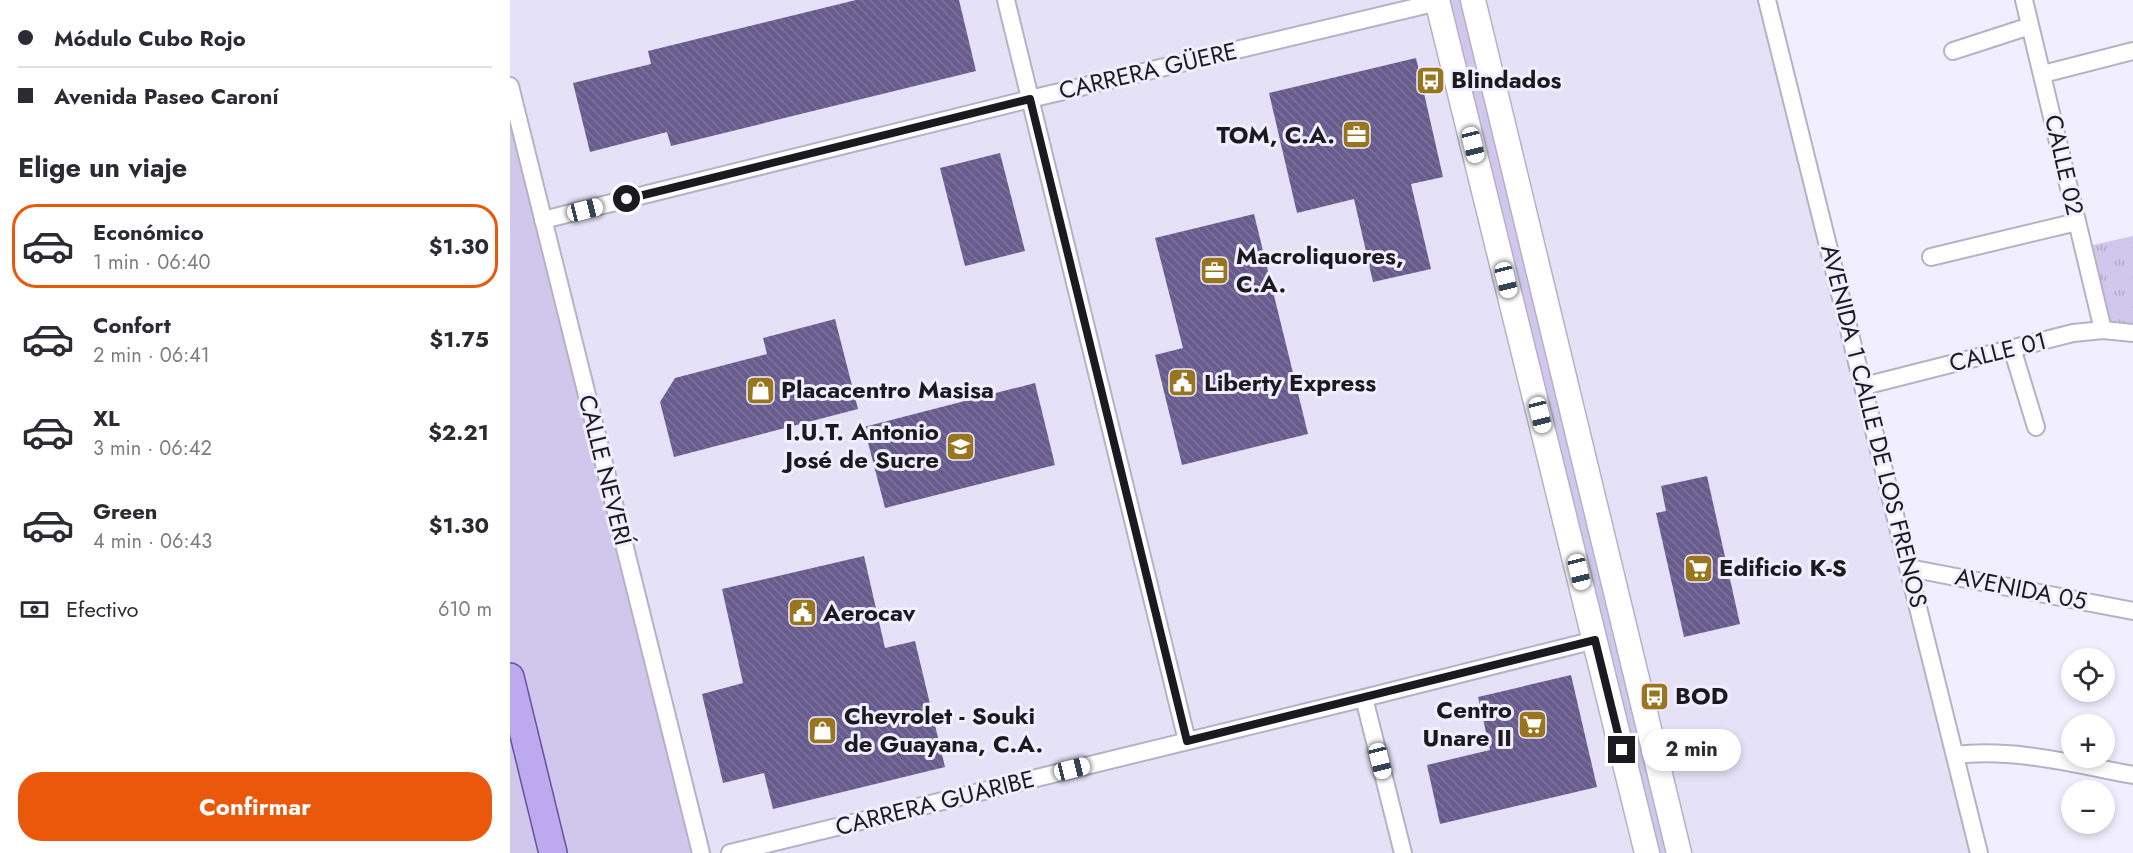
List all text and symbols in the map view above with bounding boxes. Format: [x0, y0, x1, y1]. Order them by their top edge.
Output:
text: Módulo Cubo Rojo [54, 22, 246, 54]
street label: CARRERA GÜERE [1055, 33, 1240, 108]
place label: Blindados [1451, 62, 1562, 97]
bus stop icon: Blindados [1414, 64, 1446, 96]
text: Avenida Paseo Caroní [54, 80, 279, 112]
street label: CALLE 02 [2036, 111, 2093, 219]
place label: TOM, C.A. [1216, 117, 1335, 152]
office icon: TOM, C.A. [1340, 119, 1372, 151]
car [1460, 125, 1486, 165]
text: Elige un viaje [18, 148, 187, 187]
route start [613, 185, 640, 212]
car [565, 197, 605, 223]
text: Económico [93, 216, 204, 248]
icon: car [21, 219, 75, 273]
text: $1.30 [429, 230, 489, 262]
place label: Macroliquores, C.A. [1236, 238, 1404, 301]
street label: AVENIDA 1 CALLE DE LOS FRENOS [1812, 241, 1937, 611]
text: 1 min · 06:40 [93, 248, 210, 277]
office icon: Macroliquores, C.A. [1199, 254, 1231, 286]
car [1493, 260, 1519, 300]
text: Confort [93, 309, 171, 341]
icon: car [21, 312, 75, 366]
text: $1.75 [430, 323, 489, 355]
street label: CALLE 01 [1946, 323, 2050, 380]
text: 2 min · 06:41 [93, 341, 210, 370]
place label: Liberty Express [1204, 365, 1376, 400]
public building icon: Liberty Express [1167, 367, 1199, 399]
place label: Placacentro Masisa [781, 372, 994, 407]
shop icon: Placacentro Masisa [744, 374, 776, 406]
street label: CALLE NEVERÍ [570, 391, 641, 550]
car [1527, 395, 1553, 435]
text: XL [93, 402, 120, 434]
icon: car [21, 405, 75, 459]
place label: I.U.T. Antonio José de Sucre [781, 414, 939, 477]
text: $2.21 [428, 416, 489, 448]
school or university icon: I.U.T. Antonio José de Sucre [944, 430, 976, 462]
text: 3 min · 06:42 [93, 434, 212, 463]
text: Green [93, 495, 157, 527]
icon: car [21, 498, 75, 552]
text: $1.30 [429, 509, 489, 541]
text: 4 min · 06:43 [93, 527, 212, 556]
place label: Edificio K-S [1719, 550, 1847, 585]
car [1566, 552, 1592, 592]
supermarket icon: Edificio K-S [1682, 552, 1714, 584]
street label: AVENIDA 05 [1952, 559, 2090, 618]
icon: cash [18, 593, 51, 626]
text: Efectivo [66, 593, 139, 625]
text: 610 m [438, 595, 492, 624]
place label: Aerocav [822, 595, 916, 630]
public building icon: Aerocav [786, 597, 818, 629]
map controls [2061, 648, 2115, 834]
button: locate [2061, 648, 2115, 702]
place label: BOD [1675, 678, 1728, 713]
bus stop icon: BOD [1638, 680, 1670, 712]
place label: Centro Unare II [1423, 692, 1512, 755]
place label: Chevrolet - Souki de Guayana, C.A. [844, 698, 1043, 761]
supermarket icon: Centro Unare II [1517, 708, 1549, 740]
shop icon: Chevrolet - Souki de Guayana, C.A. [807, 714, 839, 746]
button: + [2061, 714, 2115, 768]
callout: 2 min [1643, 729, 1742, 771]
text: 2 min [1665, 735, 1718, 764]
route end [1608, 736, 1635, 763]
car [1367, 741, 1393, 781]
car [1052, 756, 1092, 782]
street label: CARRERA GUARIBE [832, 761, 1038, 844]
button: Confirmar [18, 772, 492, 841]
button: − [2061, 780, 2115, 834]

